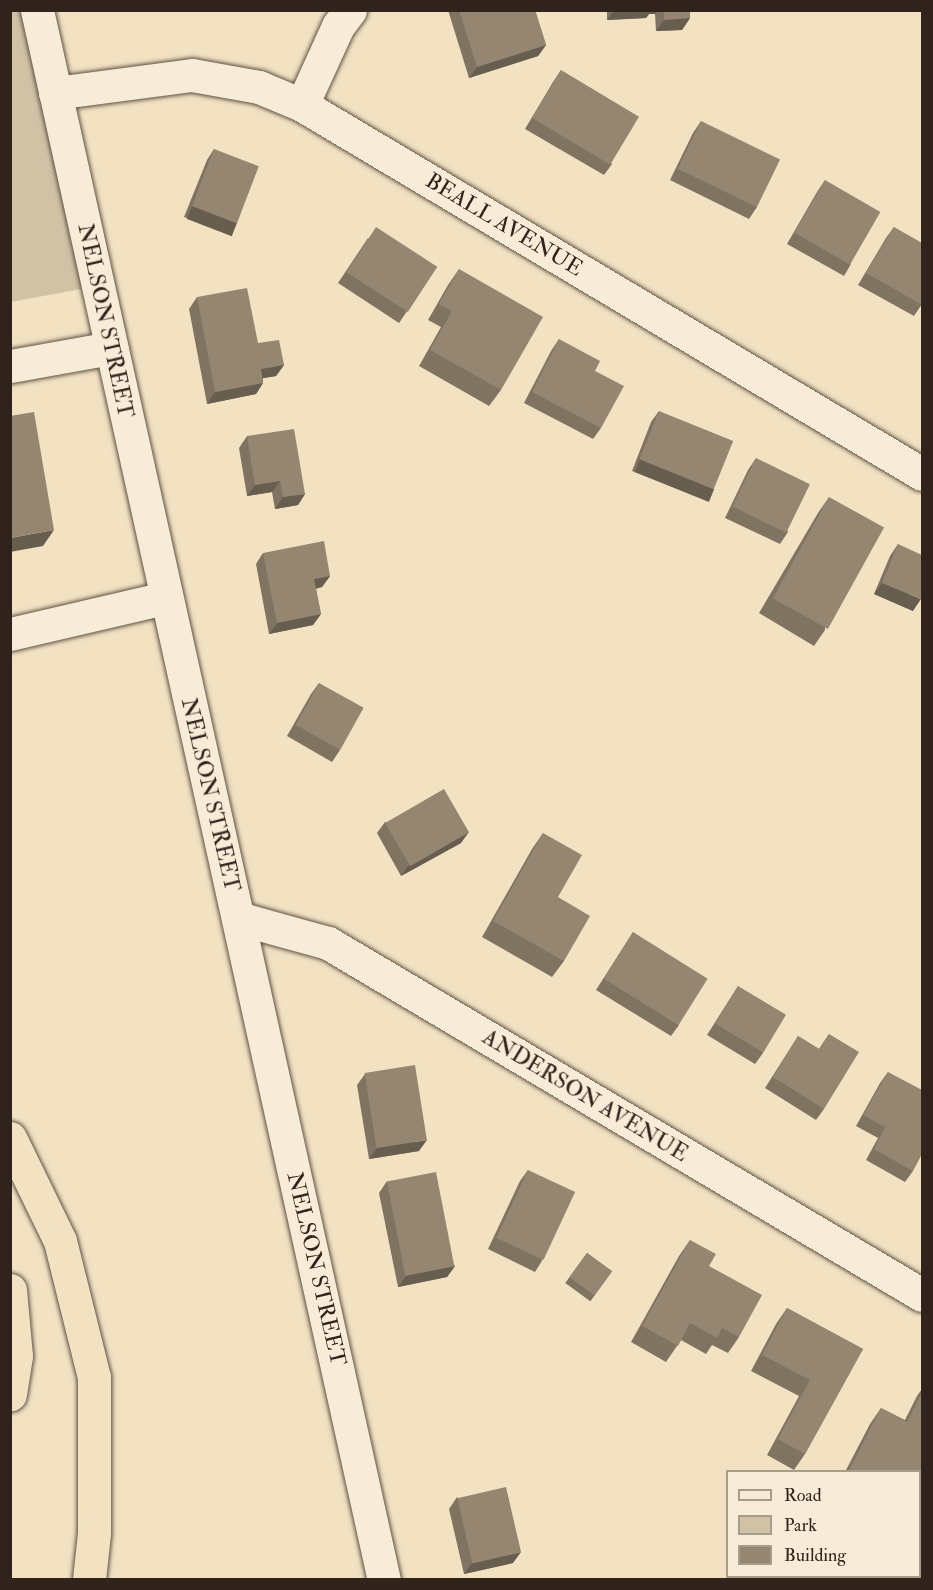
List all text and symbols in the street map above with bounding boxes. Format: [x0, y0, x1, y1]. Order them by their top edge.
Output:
street label: BEALL AVENUE [421, 168, 587, 282]
street label: NELSON STREET [72, 221, 138, 421]
street label: NELSON STREET [175, 696, 245, 894]
street label: ANDERSON AVENUE [477, 1024, 693, 1168]
street label: NELSON STREET [281, 1170, 351, 1368]
legend [726, 1470, 921, 1578]
text: Road [784, 1484, 822, 1507]
text: Park [784, 1514, 817, 1537]
text: Building [784, 1544, 846, 1567]

